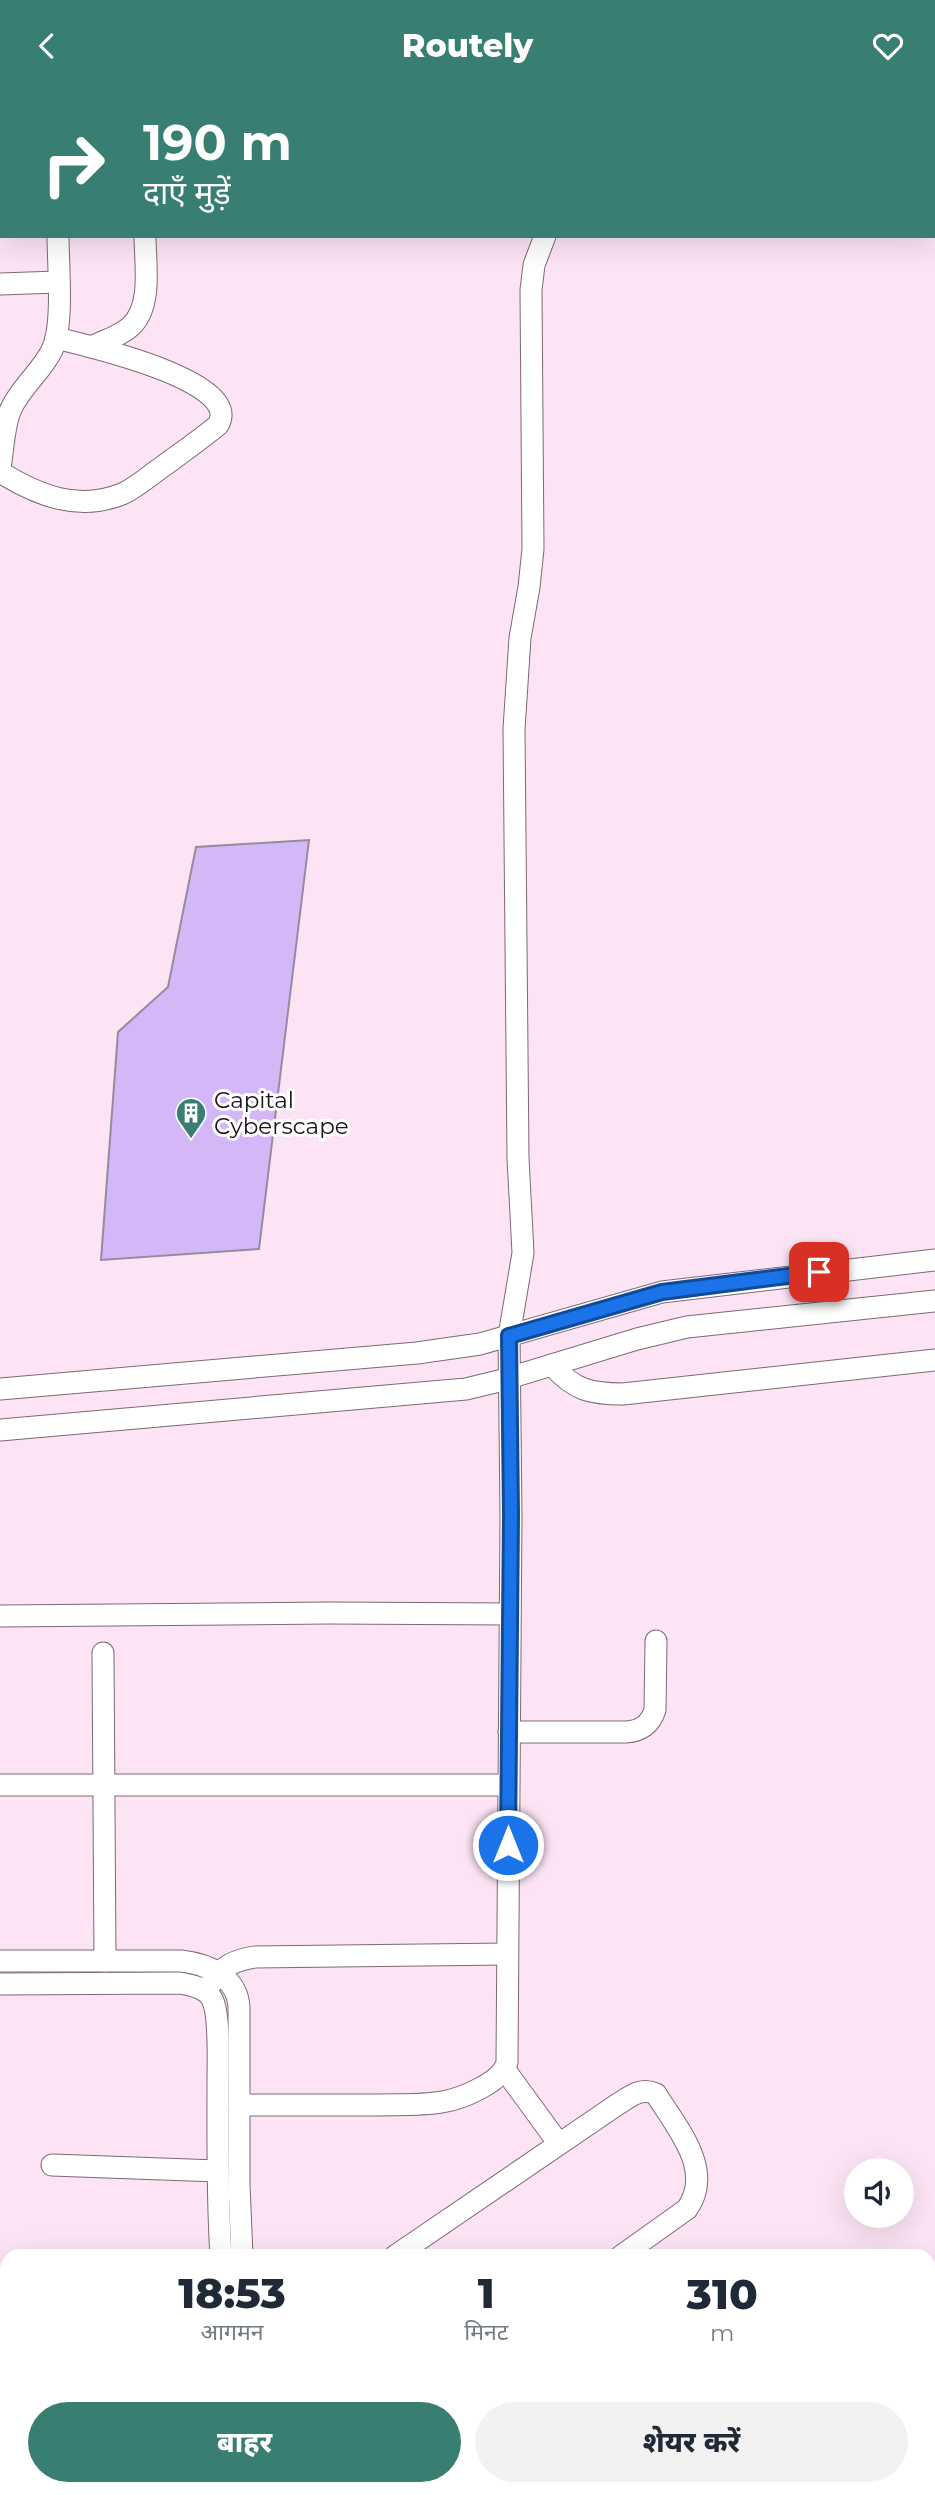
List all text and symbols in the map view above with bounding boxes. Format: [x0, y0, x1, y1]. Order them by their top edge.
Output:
text: Routely [402, 26, 533, 65]
icon: back [28, 27, 66, 65]
icon: heart [869, 27, 907, 65]
text: 190 m [143, 113, 292, 172]
icon: right [28, 119, 119, 210]
text: दाएँ मुड़ें [143, 173, 231, 212]
place label: Capital Cyberscape [214, 1086, 349, 1140]
building icon: Capital Cyberscape [174, 1096, 208, 1140]
pin [789, 1242, 849, 1302]
icon: arrive [800, 1253, 838, 1291]
position arrow [471, 1808, 545, 1882]
map controls [844, 2158, 914, 2228]
button: sound [844, 2158, 914, 2228]
text: 18:53 [178, 2267, 286, 2319]
text: 1 [478, 2267, 495, 2319]
text: 310 [687, 2268, 758, 2320]
text: आगमन [201, 2318, 264, 2346]
text: मिनट [464, 2318, 508, 2346]
text: m [710, 2319, 734, 2347]
button: बाहर [28, 2402, 461, 2482]
button: शेयर करें [475, 2402, 908, 2482]

